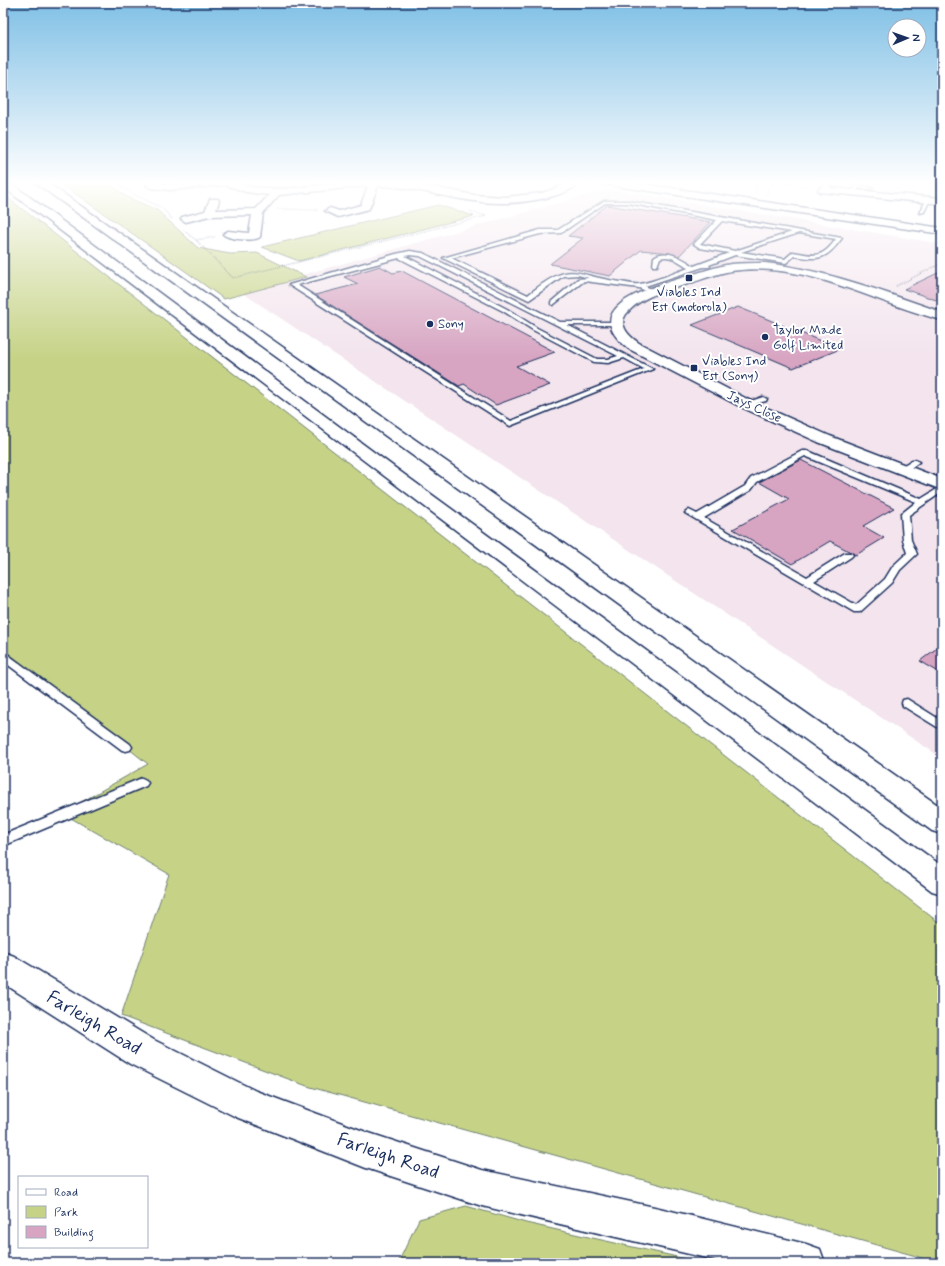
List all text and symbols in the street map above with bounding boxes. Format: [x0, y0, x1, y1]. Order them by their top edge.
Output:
north arrow [887, 18, 927, 58]
text: N [909, 34, 923, 42]
marker: Viables Ind Est (motorola) [684, 273, 694, 283]
place label: Viables Ind Est (motorola) [651, 284, 727, 316]
place label: Sony [438, 316, 464, 333]
marker: Sony [425, 319, 435, 329]
place label: Taylor Made Golf Limited [773, 322, 843, 354]
marker: Taylor Made Golf Limited [760, 332, 770, 342]
place label: Viables Ind Est (Sony) [702, 353, 766, 385]
marker: Viables Ind Est (Sony) [689, 363, 699, 373]
street label: Jays Close [724, 387, 784, 427]
street label: Farleigh Road [41, 985, 146, 1062]
street label: Farleigh Road [333, 1127, 442, 1186]
legend [18, 1176, 148, 1248]
text: Road [54, 1185, 78, 1201]
text: Park [54, 1205, 78, 1221]
text: Building [54, 1225, 94, 1242]

